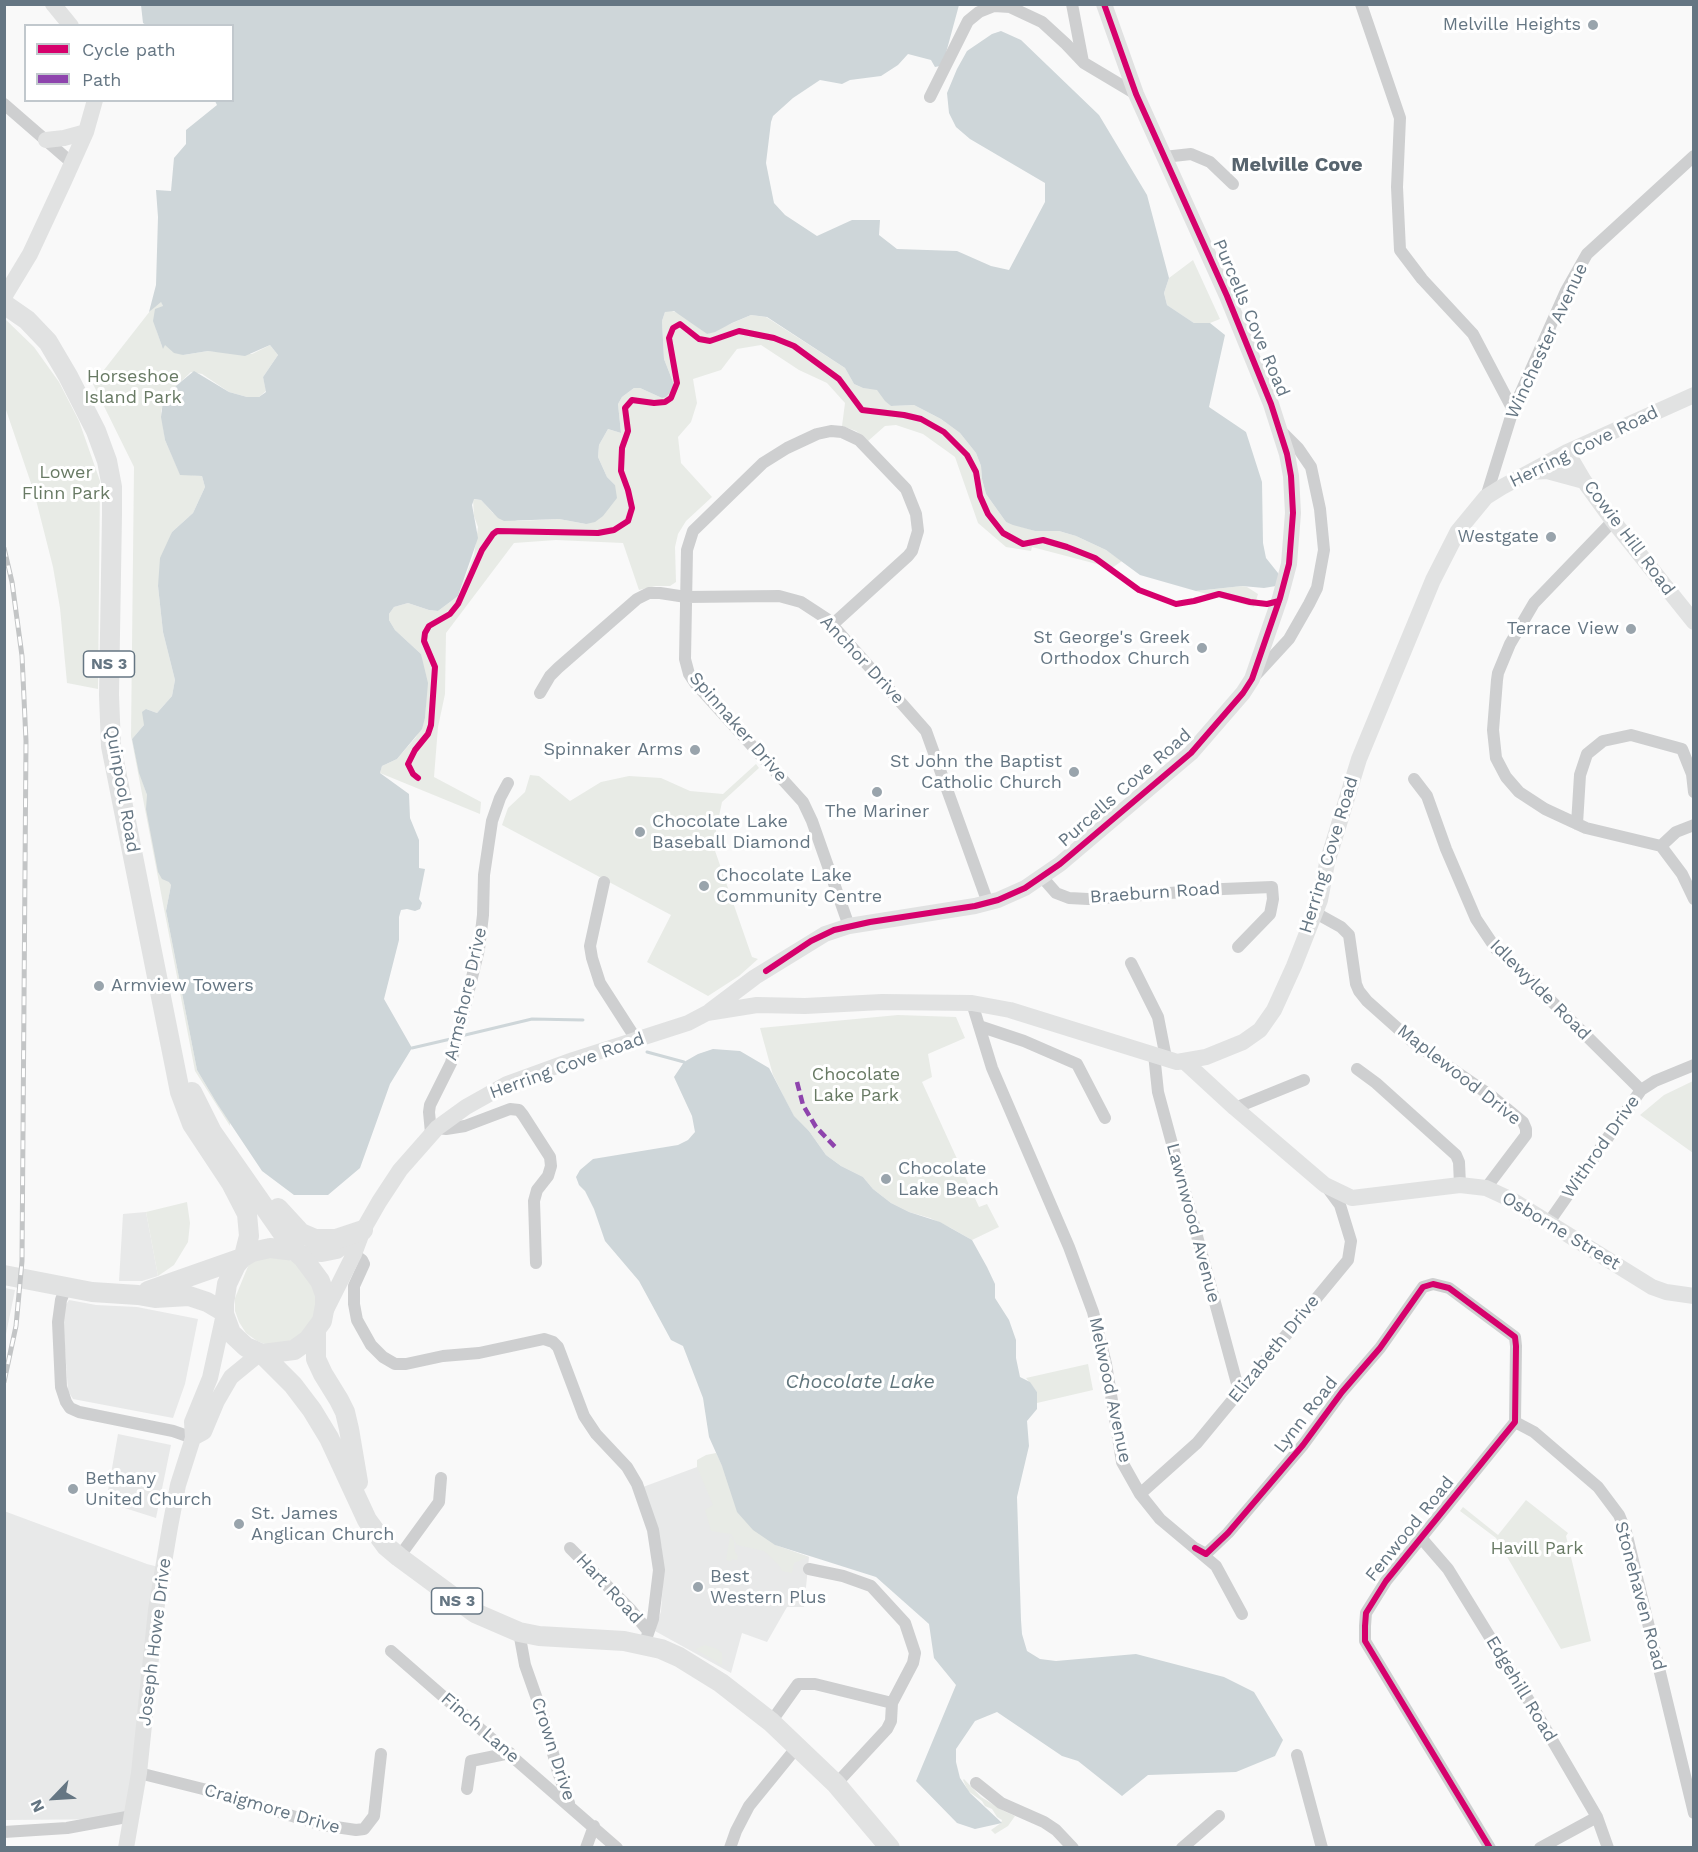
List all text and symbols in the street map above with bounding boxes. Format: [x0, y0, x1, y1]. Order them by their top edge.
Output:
place label: Melville Heights [1443, 14, 1581, 36]
marker: Melville Heights [1586, 18, 1600, 32]
legend [24, 24, 234, 102]
text: Cycle path [82, 39, 176, 60]
text: Path [82, 69, 122, 90]
district label: Melville Cove [1231, 153, 1363, 177]
street label: Purcells Cove Road [1208, 236, 1294, 400]
street label: Winchester Avenue [1501, 260, 1593, 422]
park label: Horseshoe Island Park [84, 366, 182, 409]
street label: Herring Cove Road [1506, 402, 1662, 492]
park label: Lower Flinn Park [22, 462, 110, 504]
street label: Cowie Hill Road [1579, 476, 1679, 600]
place label: Westgate [1458, 526, 1539, 548]
marker: Westgate [1544, 530, 1558, 544]
street label: Anchor Drive [815, 611, 909, 709]
place label: Terrace View [1507, 618, 1619, 640]
marker: Terrace View [1624, 622, 1638, 636]
place label: St George's Greek Orthodox Church [1033, 627, 1190, 670]
marker: St George's Greek Orthodox Church [1195, 641, 1209, 655]
road number: NS 3 [84, 651, 134, 677]
street label: Spinnaker Drive [684, 668, 792, 786]
street label: Quinpool Road [100, 724, 144, 854]
street label: Purcells Cove Road [1054, 724, 1196, 852]
place label: Spinnaker Arms [543, 739, 683, 761]
marker: Spinnaker Arms [688, 743, 702, 757]
place label: St John the Baptist Catholic Church [890, 751, 1062, 794]
marker: St John the Baptist Catholic Church [1067, 765, 1081, 779]
street label: Herring Cove Road [1295, 774, 1363, 936]
marker: The Mariner [870, 785, 884, 799]
place label: The Mariner [825, 801, 929, 823]
place label: Chocolate Lake Baseball Diamond [652, 811, 811, 854]
marker: Chocolate Lake Baseball Diamond [633, 825, 647, 839]
place label: Chocolate Lake Community Centre [716, 865, 882, 908]
street label: Braeburn Road [1089, 878, 1221, 908]
marker: Chocolate Lake Community Centre [697, 879, 711, 893]
street label: Armshore Drive [440, 925, 492, 1063]
street label: Idlewylde Road [1485, 935, 1595, 1045]
place label: Armview Towers [111, 975, 254, 997]
marker: Armview Towers [92, 979, 106, 993]
street label: Maplewood Drive [1393, 1020, 1525, 1130]
street label: Herring Cove Road [487, 1028, 647, 1104]
park label: Chocolate Lake Park [812, 1064, 900, 1106]
street label: Withrod Drive [1558, 1091, 1644, 1203]
street label: Lawnwood Avenue [1161, 1141, 1225, 1305]
place label: Chocolate Lake Beach [898, 1158, 999, 1200]
marker: Chocolate Lake Beach [879, 1172, 893, 1186]
street label: Osborne Street [1498, 1187, 1624, 1275]
street label: Elizabeth Drive [1224, 1291, 1324, 1407]
street label: Melwood Avenue [1084, 1315, 1136, 1465]
water label: Chocolate Lake [785, 1370, 935, 1394]
street label: Lynn Road [1270, 1373, 1342, 1457]
place label: Bethany United Church [85, 1468, 212, 1510]
street label: Fenwood Road [1361, 1472, 1459, 1586]
marker: Bethany United Church [66, 1482, 80, 1496]
place label: St. James Anglican Church [251, 1503, 394, 1546]
marker: St. James Anglican Church [232, 1517, 246, 1531]
street label: Stonehaven Road [1610, 1519, 1670, 1673]
park label: Havill Park [1490, 1538, 1584, 1560]
street label: Hart Road [571, 1550, 647, 1628]
street label: Joseph Howe Drive [134, 1557, 176, 1727]
place label: Best Western Plus [710, 1566, 826, 1608]
marker: Best Western Plus [691, 1580, 705, 1594]
road number: NS 3 [432, 1588, 482, 1614]
street label: Edgehill Road [1481, 1632, 1561, 1746]
street label: Finch Lane [436, 1688, 524, 1768]
street label: Crown Drive [526, 1695, 580, 1803]
north arrow [24, 1768, 84, 1828]
street label: Craigmore Drive [202, 1779, 342, 1839]
text: N [26, 1796, 48, 1815]

